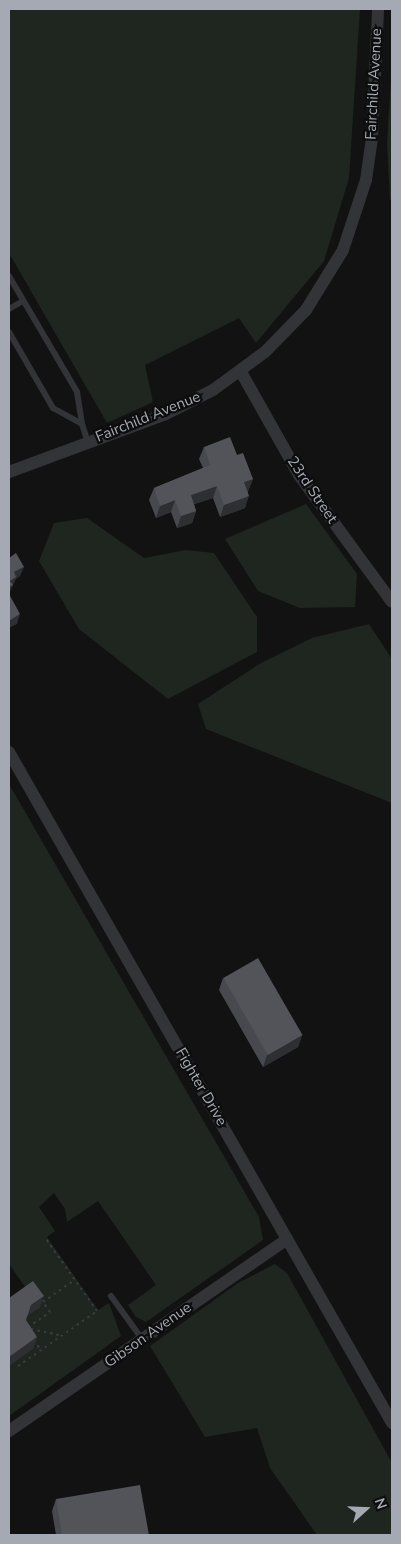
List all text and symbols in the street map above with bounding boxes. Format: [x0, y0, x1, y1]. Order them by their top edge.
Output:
street label: Fairchild Avenue [362, 28, 386, 140]
street label: Fairchild Avenue [93, 388, 203, 446]
street label: 23rd Street [283, 453, 341, 527]
street label: Fighter Drive [171, 1045, 231, 1129]
street label: Gibson Avenue [101, 1298, 195, 1372]
north arrow [341, 1484, 391, 1534]
text: N [370, 1496, 391, 1512]

